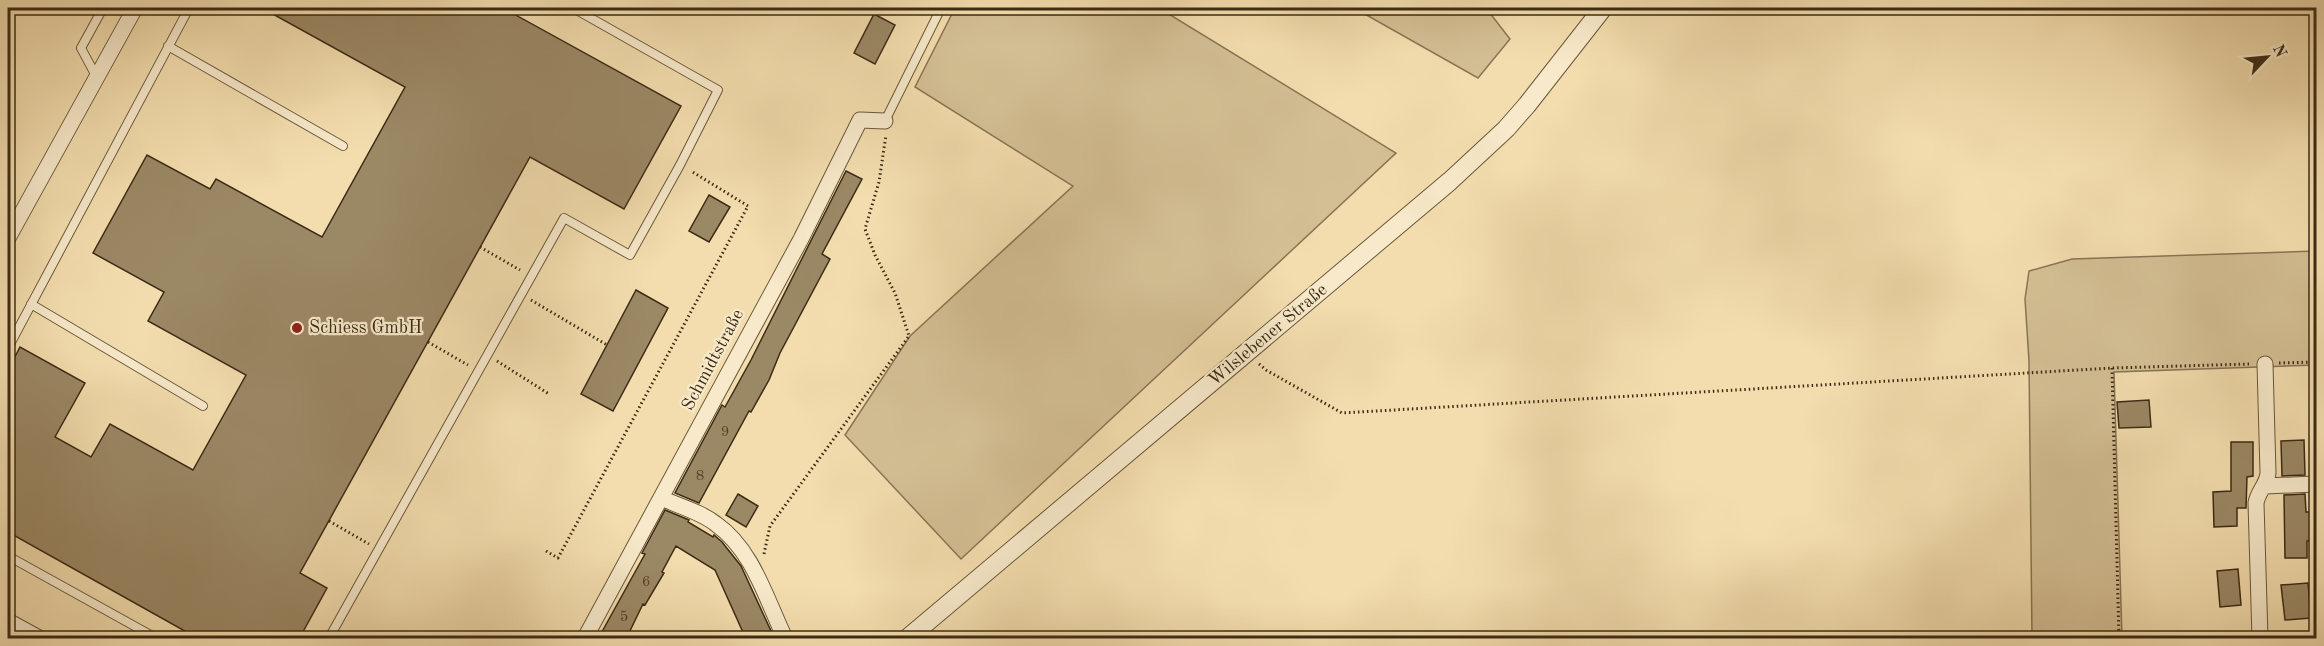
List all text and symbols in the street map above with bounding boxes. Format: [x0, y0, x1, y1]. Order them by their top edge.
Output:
north arrow [2237, 27, 2297, 87]
text: N [2269, 42, 2289, 61]
street label: Wilslebener Straße [1205, 280, 1331, 390]
street label: Schmidtstraße [679, 306, 747, 414]
place label: Schiess GmbH [309, 319, 422, 337]
marker: Schiess GmbH [290, 321, 304, 335]
house number: 9 [721, 425, 729, 440]
house number: 8 [696, 469, 704, 484]
house number: 6 [642, 575, 650, 590]
house number: 5 [620, 610, 628, 625]

